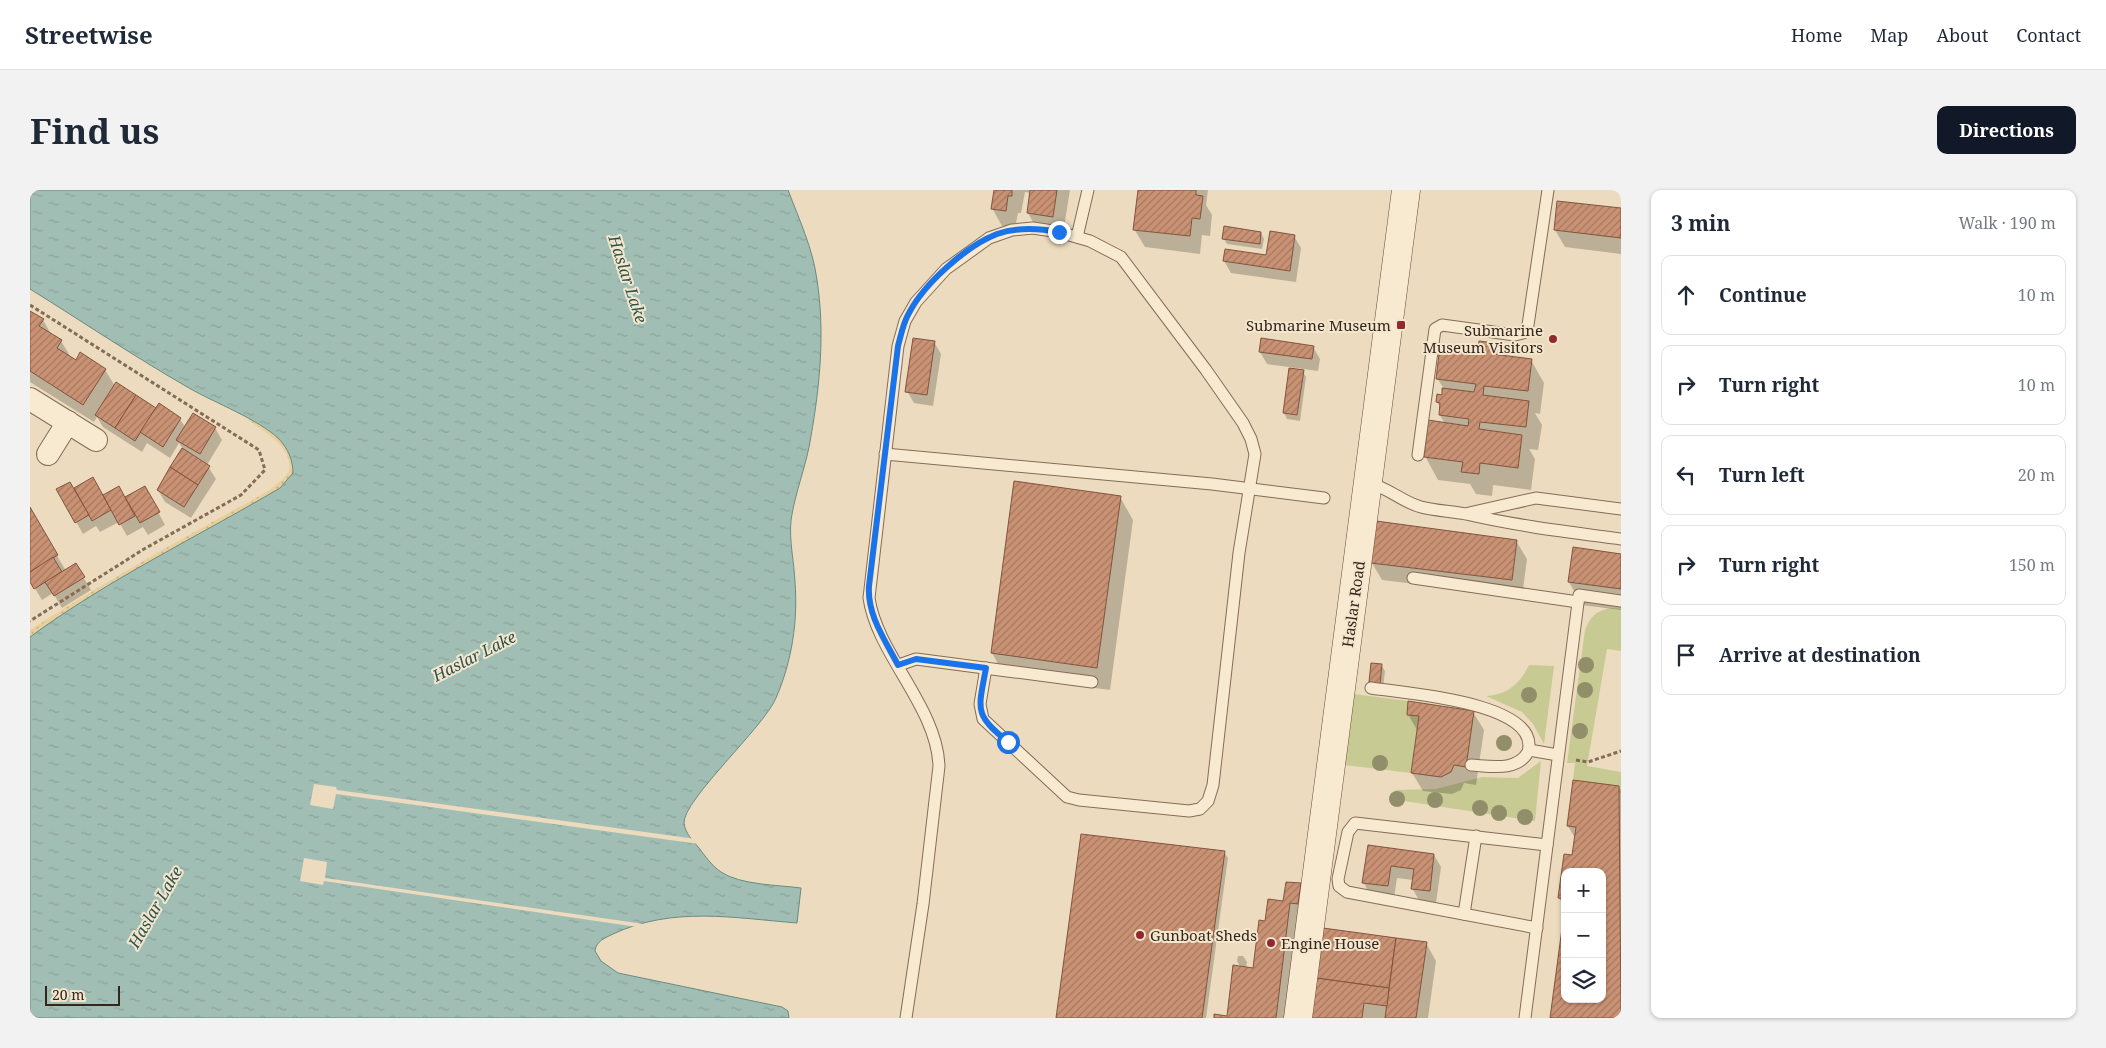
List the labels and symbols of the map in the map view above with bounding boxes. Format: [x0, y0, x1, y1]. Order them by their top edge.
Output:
route end [1048, 221, 1071, 244]
water label: Haslar Lake [603, 231, 653, 326]
place label: Submarine Museum [1246, 315, 1391, 335]
marker: Submarine Museum [1395, 319, 1407, 331]
place label: Submarine Museum Visitors [1423, 320, 1543, 357]
marker: Submarine Museum Visitors [1547, 333, 1559, 345]
street label: Haslar Road [1337, 559, 1369, 649]
water label: Haslar Lake [428, 625, 520, 687]
route start [997, 731, 1020, 754]
water label: Haslar Lake [122, 862, 187, 953]
place label: Gunboat Sheds [1150, 925, 1257, 945]
marker: Gunboat Sheds [1134, 929, 1146, 941]
place label: Engine House [1281, 933, 1379, 953]
marker: Engine House [1265, 937, 1277, 949]
scale bar [45, 983, 120, 1006]

